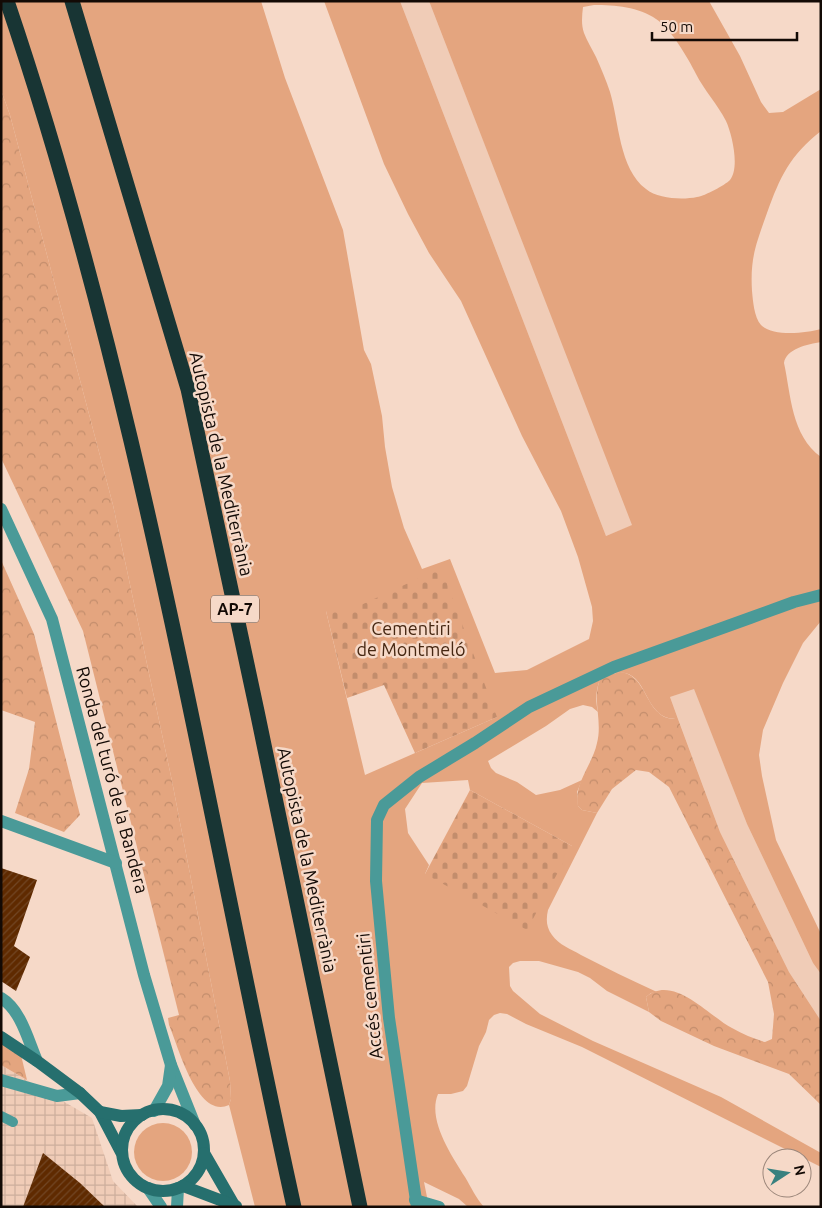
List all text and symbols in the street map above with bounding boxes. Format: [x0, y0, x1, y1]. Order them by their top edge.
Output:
scale bar [652, 10, 797, 42]
text: 50 m [660, 18, 693, 35]
street label: Autopista de la Mediterrània [186, 350, 258, 578]
road number: AP-7 [211, 596, 259, 622]
park label: Cementiri de Montmeló [357, 618, 465, 659]
street label: Ronda del turó de la Bandera [73, 664, 153, 895]
street label: Autopista de la Mediterrània [274, 745, 342, 974]
street label: Accés cementiri [352, 932, 386, 1060]
north arrow [762, 1148, 812, 1198]
text: N [791, 1164, 809, 1177]

